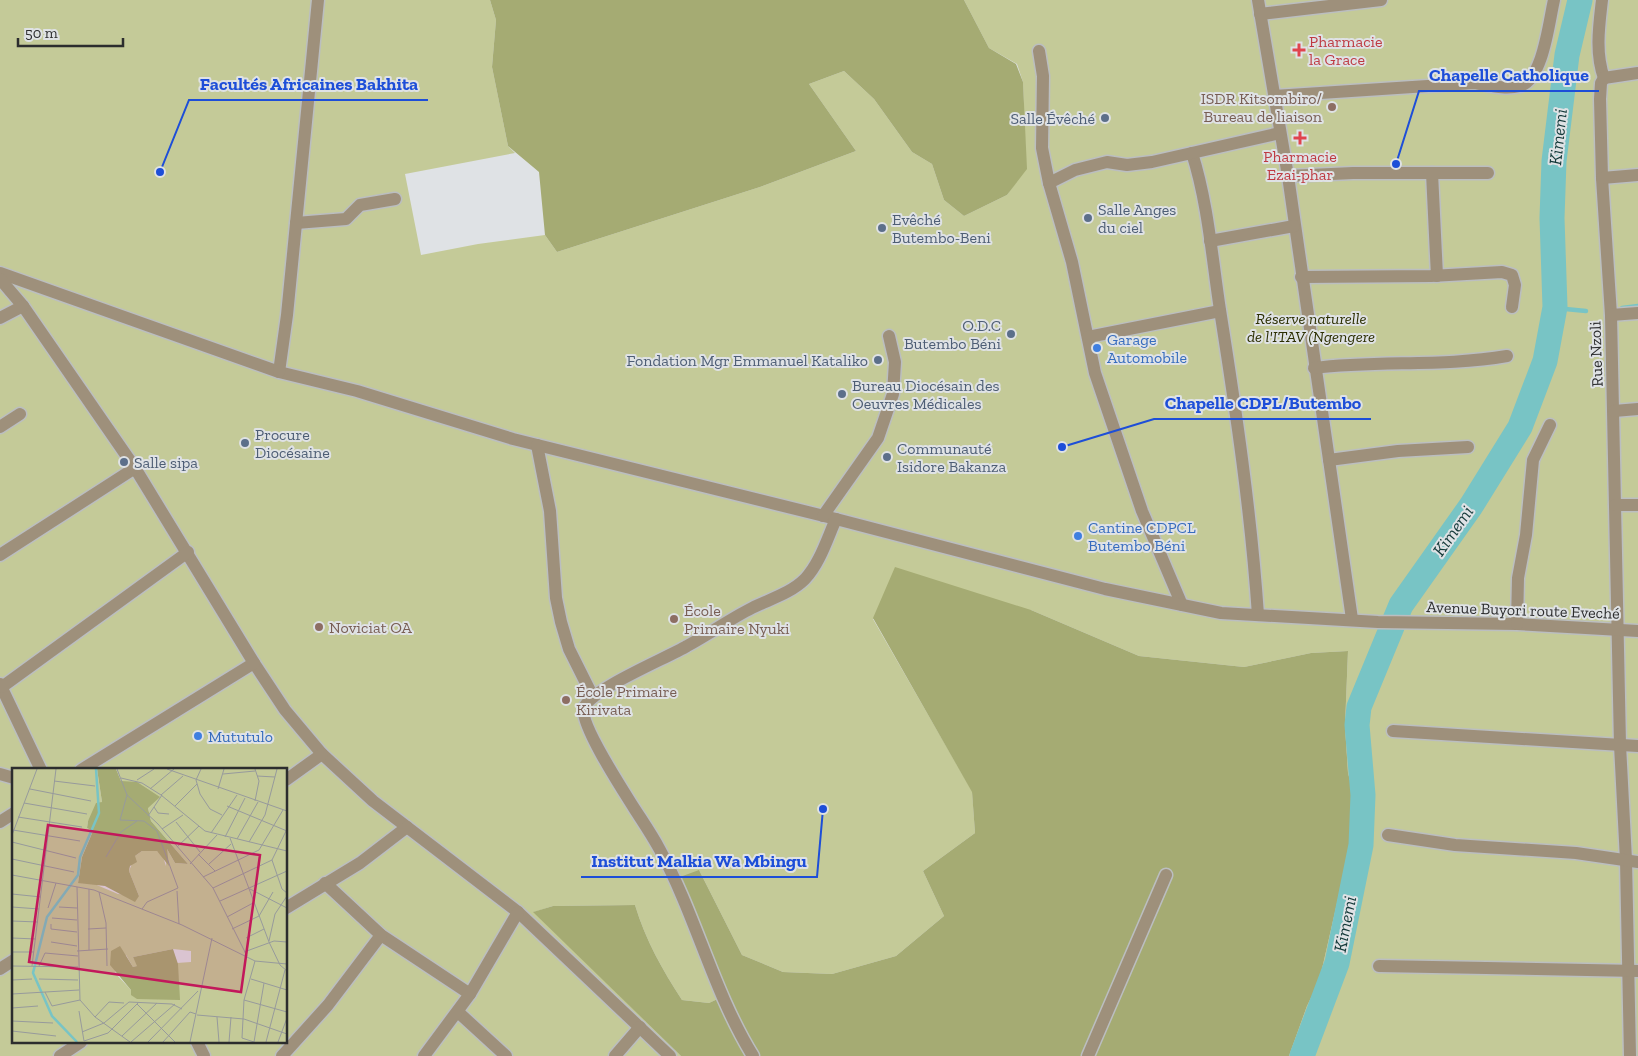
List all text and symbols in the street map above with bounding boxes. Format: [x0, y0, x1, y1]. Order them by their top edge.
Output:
scale bar [18, 15, 122, 47]
text: 50 m [25, 24, 58, 42]
place label: Pharmacie la Grace [1309, 32, 1383, 69]
marker: Pharmacie la Grace [1293, 44, 1305, 56]
callout: Chapelle Catholique [1419, 58, 1599, 91]
text: Chapelle Catholique [1429, 64, 1589, 86]
callout: Facultés Africaines Bakhita [189, 67, 428, 100]
text: Facultés Africaines Bakhita [200, 73, 418, 95]
place label: ISDR Kitsombiro/ Bureau de liaison [1201, 89, 1323, 126]
marker: ISDR Kitsombiro/ Bureau de liaison [1326, 101, 1338, 113]
water label: Kimemi [1544, 108, 1572, 166]
place label: Salle Évêché [1010, 109, 1095, 128]
marker: Salle Évêché [1099, 112, 1111, 124]
marker: Pharmacie Ezai-phar [1294, 132, 1306, 144]
place label: Pharmacie Ezai-phar [1263, 147, 1337, 184]
place label: Salle Anges du ciel [1098, 200, 1176, 237]
place label: Evêché Butembo-Beni [892, 210, 991, 247]
marker: Salle Anges du ciel [1082, 212, 1094, 224]
marker: Evêché Butembo-Beni [876, 222, 888, 234]
park label: Réserve naturelle de l'ITAV (Ngengere [1247, 309, 1375, 346]
place label: O.D.C Butembo Béni [904, 316, 1002, 353]
street label: Rue Nzoli [1585, 320, 1607, 387]
marker: O.D.C Butembo Béni [1005, 328, 1017, 340]
place label: Garage Automobile [1107, 330, 1187, 367]
marker: Garage Automobile [1091, 342, 1103, 354]
place label: Fondation Mgr Emmanuel Kataliko [627, 351, 868, 370]
marker: Fondation Mgr Emmanuel Kataliko [872, 354, 884, 366]
place label: Bureau Diocésain des Oeuvres Médicales [852, 376, 999, 413]
callout: Chapelle CDPL/Butembo [1154, 386, 1371, 419]
marker: Bureau Diocésain des Oeuvres Médicales [836, 388, 848, 400]
text: Chapelle CDPL/Butembo [1165, 392, 1362, 414]
place label: Procure Diocésaine [255, 425, 330, 462]
marker: Procure Diocésaine [239, 437, 251, 449]
place label: Communauté Isidore Bakanza [897, 439, 1006, 476]
marker: Communauté Isidore Bakanza [881, 451, 893, 463]
place label: Salle sipa [134, 453, 198, 472]
marker: Salle sipa [118, 456, 130, 468]
water label: Kimemi [1428, 502, 1478, 560]
place label: Cantine CDPCL Butembo Béni [1088, 518, 1196, 555]
marker: Cantine CDPCL Butembo Béni [1072, 530, 1084, 542]
street label: Avenue Buyori route Eveché [1426, 597, 1620, 623]
place label: École Primaire Nyuki [684, 601, 790, 638]
marker: École Primaire Nyuki [668, 613, 680, 625]
place label: Noviciat OA [329, 618, 412, 637]
marker: Noviciat OA [313, 621, 325, 633]
place label: École Primaire Kirivata [576, 682, 677, 719]
marker: École Primaire Kirivata [560, 694, 572, 706]
place label: Mututulo [208, 727, 273, 746]
marker: Mututulo [192, 730, 204, 742]
inset map [12, 768, 288, 1044]
callout: Institut Malkia Wa Mbingu [581, 844, 817, 877]
text: Institut Malkia Wa Mbingu [591, 850, 807, 872]
water label: Kimemi [1329, 894, 1361, 954]

